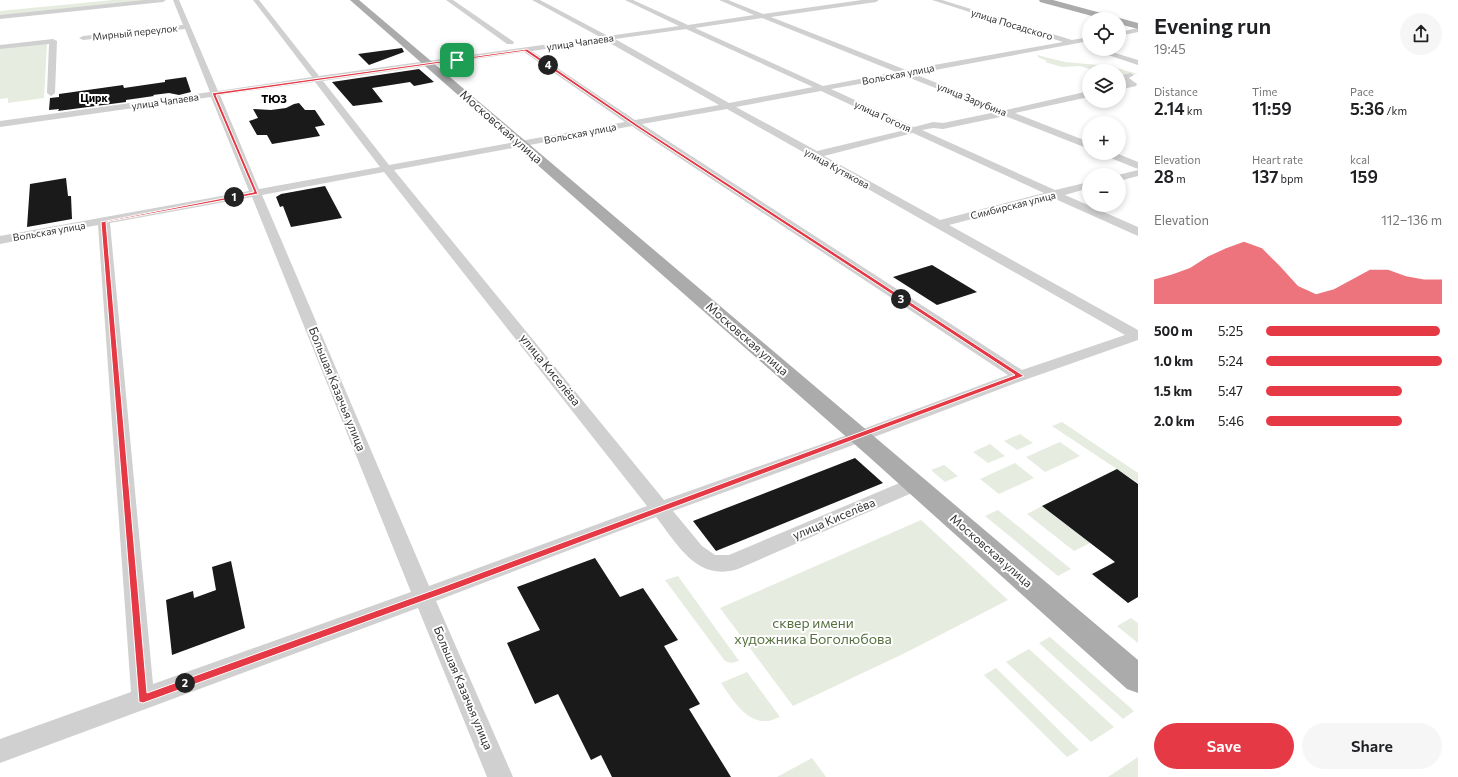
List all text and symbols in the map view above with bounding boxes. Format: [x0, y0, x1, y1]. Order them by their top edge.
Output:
street label: улица Посадского [970, 6, 1054, 42]
map controls [1082, 12, 1126, 212]
button: locate [1082, 12, 1126, 56]
text: Evening run [1154, 12, 1271, 39]
button: share [1400, 13, 1442, 55]
street label: Мирный переулок [92, 21, 179, 42]
street label: улица Чапаева [546, 31, 614, 53]
text: 19:45 [1154, 41, 1186, 57]
pin [440, 43, 474, 77]
icon: arrive [446, 49, 468, 71]
pin: 4 [538, 55, 558, 75]
text: 4 [545, 58, 551, 71]
street label: Вольская улица [861, 61, 935, 87]
button: layers [1082, 64, 1126, 108]
street label: улица Зарубина [936, 80, 1008, 118]
text: Distance [1154, 85, 1198, 98]
text: Time [1252, 85, 1277, 98]
text: Pace [1350, 85, 1374, 98]
street label: Московская улица [458, 87, 546, 166]
street label: улица Чапаева [131, 90, 199, 112]
district label: Цирк [80, 91, 109, 104]
district label: ТЮЗ [261, 92, 287, 105]
street label: улица Гоголя [853, 98, 913, 134]
text: 2.14 [1154, 98, 1185, 119]
text: 11:59 [1252, 98, 1292, 119]
text: 5:36 [1350, 98, 1384, 119]
text: km [1185, 104, 1202, 117]
text: /km [1384, 104, 1407, 117]
button: + [1082, 116, 1126, 160]
street label: Вольская улица [543, 120, 617, 146]
street label: улица Кутякова [802, 145, 872, 191]
text: Elevation [1154, 153, 1200, 166]
text: Heart rate [1252, 153, 1303, 166]
text: kcal [1350, 153, 1370, 166]
text: 28 [1154, 166, 1174, 187]
text: 137 [1252, 166, 1279, 187]
text: 159 [1350, 166, 1378, 187]
button: − [1082, 168, 1126, 212]
text: m [1174, 172, 1186, 185]
text: bpm [1279, 172, 1303, 185]
pin: 1 [224, 187, 244, 207]
street label: Симбирская улица [969, 189, 1057, 221]
text: 1 [232, 190, 236, 203]
text: Elevation [1154, 212, 1209, 228]
text: 112–136 m [1381, 212, 1442, 228]
street label: Вольская улица [12, 219, 86, 243]
pin: 3 [891, 289, 911, 309]
text: 3 [898, 292, 904, 305]
street label: Московская улица [704, 299, 792, 378]
text: 500 m [1154, 323, 1193, 339]
text: 5:25 [1218, 323, 1243, 339]
street label: Большая Казачья улица [307, 324, 369, 453]
street label: улица Киселёва [518, 331, 584, 408]
text: 1.0 km [1154, 353, 1193, 369]
text: 5:24 [1218, 353, 1243, 369]
text: 1.5 km [1154, 383, 1192, 399]
text: 5:47 [1218, 383, 1243, 399]
text: 2.0 km [1154, 413, 1195, 429]
text: 5:46 [1218, 413, 1244, 429]
street label: улица Киселёва [790, 494, 877, 542]
street label: Московская улица [948, 511, 1036, 590]
park label: сквер имени художника Боголюбова [734, 614, 892, 647]
street label: Большая Казачья улица [432, 624, 496, 751]
pin: 2 [175, 673, 195, 693]
text: 2 [182, 676, 188, 689]
button: Save [1154, 723, 1294, 769]
button: Share [1302, 723, 1442, 769]

